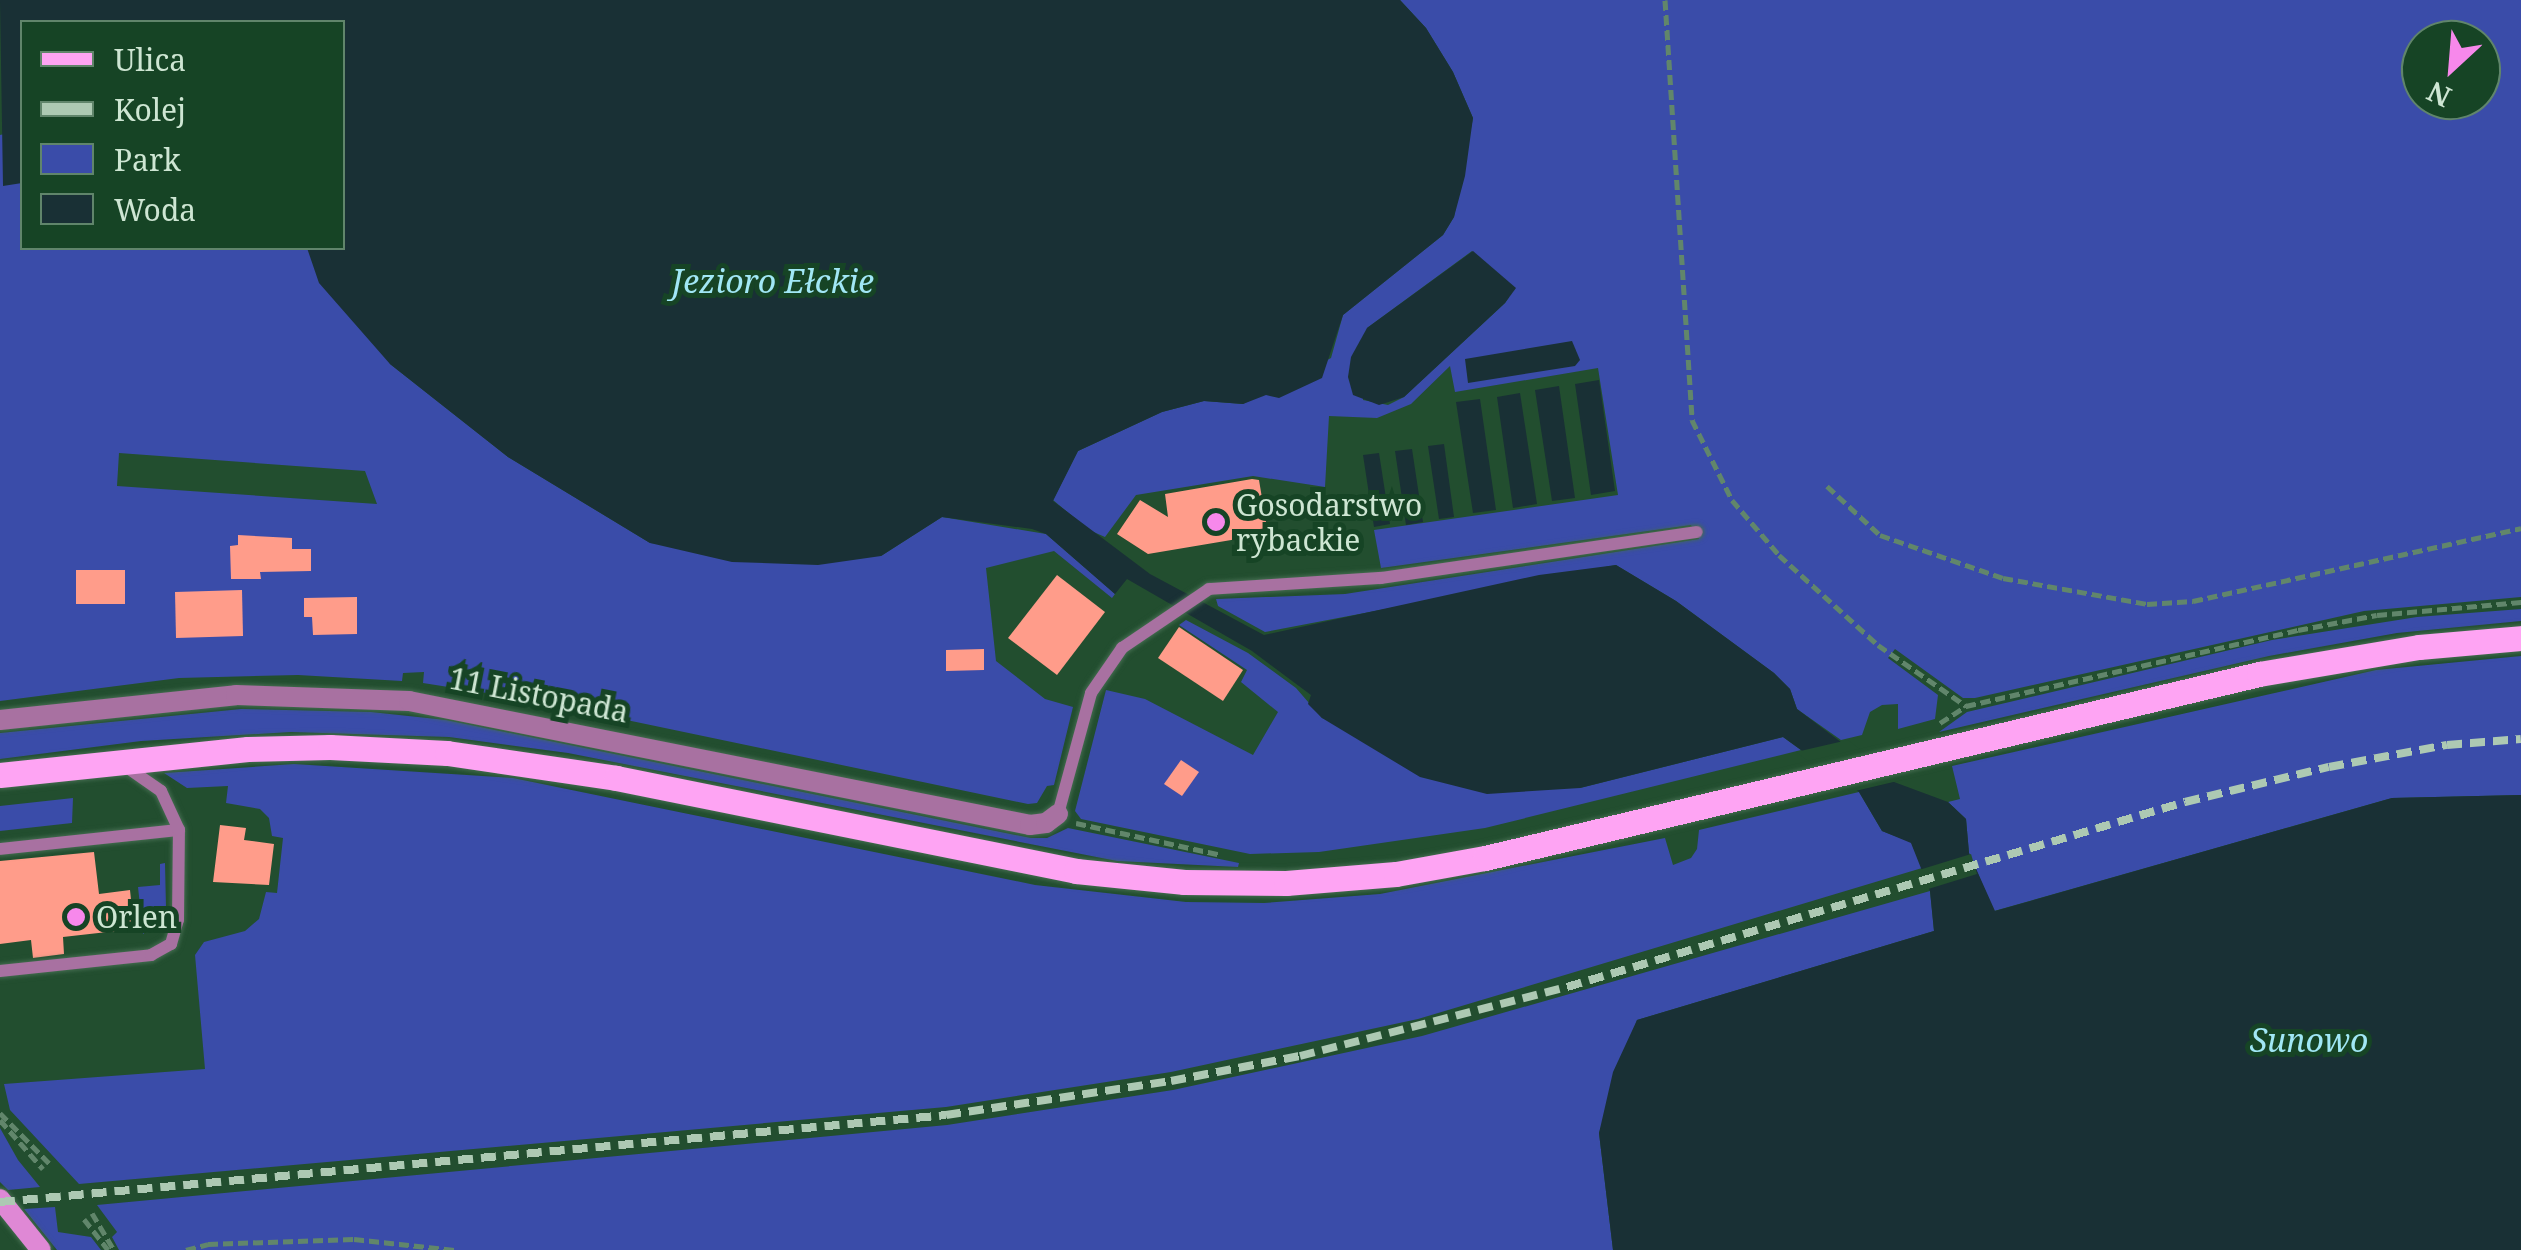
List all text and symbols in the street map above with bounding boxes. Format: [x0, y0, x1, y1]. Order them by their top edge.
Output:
legend [20, 20, 345, 250]
north arrow [2401, 20, 2501, 120]
text: Ulica [114, 39, 186, 80]
text: N [2420, 73, 2457, 117]
text: Kolej [114, 89, 186, 130]
text: Park [114, 139, 181, 180]
text: Woda [114, 189, 196, 230]
water label: Jezioro Ełckie [672, 262, 874, 300]
place label: Gosodarstwo rybackie [1236, 487, 1422, 558]
marker: Gosodarstwo rybackie [1205, 511, 1227, 533]
street label: 11 Listopada [446, 660, 632, 730]
place label: Orlen [96, 899, 177, 935]
marker: Orlen [65, 906, 87, 928]
water label: Sunowo [2250, 1021, 2368, 1059]

